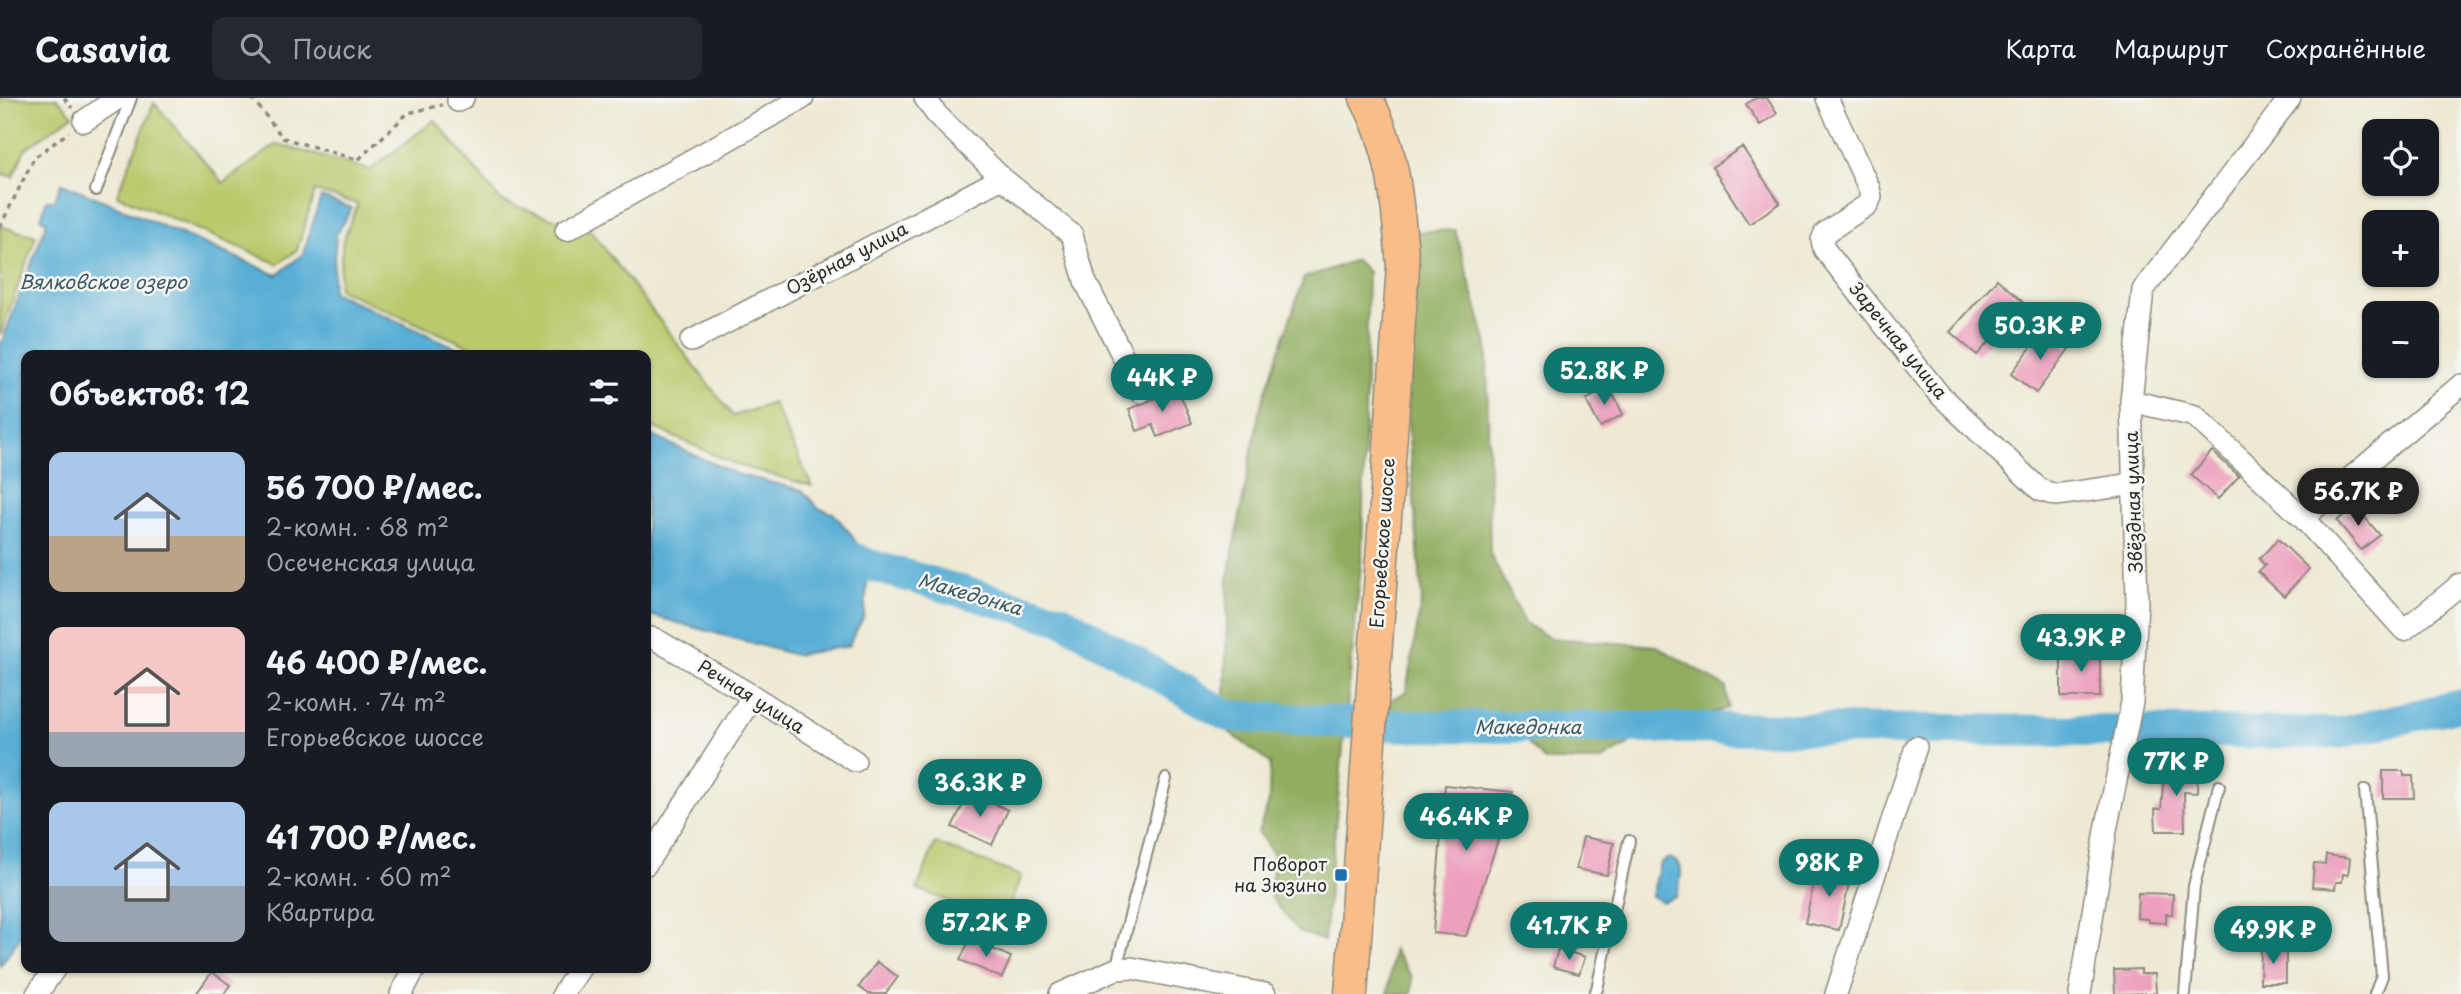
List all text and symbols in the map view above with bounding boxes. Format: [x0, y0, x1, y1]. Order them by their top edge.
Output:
search box [212, 17, 702, 80]
text: Casavia [35, 23, 170, 73]
icon: search [236, 29, 274, 67]
text: Поиск [292, 29, 371, 68]
text: Карта [2005, 30, 2076, 66]
text: Маршрут [2114, 30, 2228, 66]
text: Сохранённые [2266, 30, 2426, 66]
map controls [2362, 119, 2439, 378]
button: locate [2362, 119, 2439, 196]
button: + [2362, 210, 2439, 287]
street label: Озёрная улица [781, 214, 913, 301]
water label: Вялковское озеро [19, 267, 188, 295]
street label: Заречная улица [1844, 276, 1955, 405]
button: − [2362, 301, 2439, 378]
pin: 50.3K ₽ [1975, 302, 2105, 362]
text: 50.3K ₽ [1994, 307, 2086, 342]
pin: 52.8K ₽ [1539, 348, 1669, 407]
text: 52.8K ₽ [1559, 352, 1649, 387]
pin: 44K ₽ [1113, 354, 1211, 414]
text: 44K ₽ [1127, 359, 1197, 394]
text: Объектов: 12 [49, 370, 250, 415]
icon: filters [585, 373, 623, 411]
street label: Звёздная улица [2117, 430, 2148, 573]
street label: Егорьевское шоссе [1362, 457, 1401, 629]
text: 56 700 ₽/мес. [266, 464, 483, 509]
pin: 56.7K ₽ [2293, 468, 2423, 528]
text: 56.7K ₽ [2313, 473, 2403, 508]
icon: home [105, 480, 189, 564]
text: 2-комн. · 68 m² [266, 509, 449, 544]
text: Осеченская улица [266, 544, 475, 579]
water label: Македонка [915, 565, 1026, 622]
pin: 43.9K ₽ [2016, 614, 2146, 674]
text: 43.9K ₽ [2036, 619, 2126, 654]
text: 46 400 ₽/мес. [266, 639, 487, 684]
street label: Речная улица [693, 652, 811, 740]
icon: home [105, 655, 189, 739]
text: 2-комн. · 74 m² [266, 684, 446, 719]
water label: Македонка [1475, 712, 1582, 740]
text: Егорьевское шоссе [266, 719, 484, 754]
pin: 77K ₽ [2127, 738, 2225, 798]
text: 77K ₽ [2143, 743, 2209, 778]
pin: 36.3K ₽ [915, 760, 1045, 819]
text: 36.3K ₽ [934, 764, 1026, 799]
pin: 46.4K ₽ [1401, 794, 1531, 853]
text: 46.4K ₽ [1420, 798, 1512, 833]
text: 41 700 ₽/мес. [266, 814, 477, 859]
icon: home [105, 830, 189, 914]
pin: 98K ₽ [1780, 840, 1878, 899]
text: 98K ₽ [1795, 844, 1863, 879]
place label: Поворот на Зюзино [1234, 850, 1327, 898]
text: 2-комн. · 60 m² [266, 859, 452, 894]
marker: Поворот на Зюзино [1333, 867, 1349, 883]
text: Квартира [266, 894, 374, 929]
pin: 57.2K ₽ [921, 900, 1051, 959]
pin: 41.7K ₽ [1504, 902, 1634, 962]
text: 57.2K ₽ [941, 904, 1031, 939]
pin: 49.9K ₽ [2208, 906, 2338, 966]
text: 41.7K ₽ [1526, 907, 1612, 942]
text: 49.9K ₽ [2230, 911, 2316, 946]

